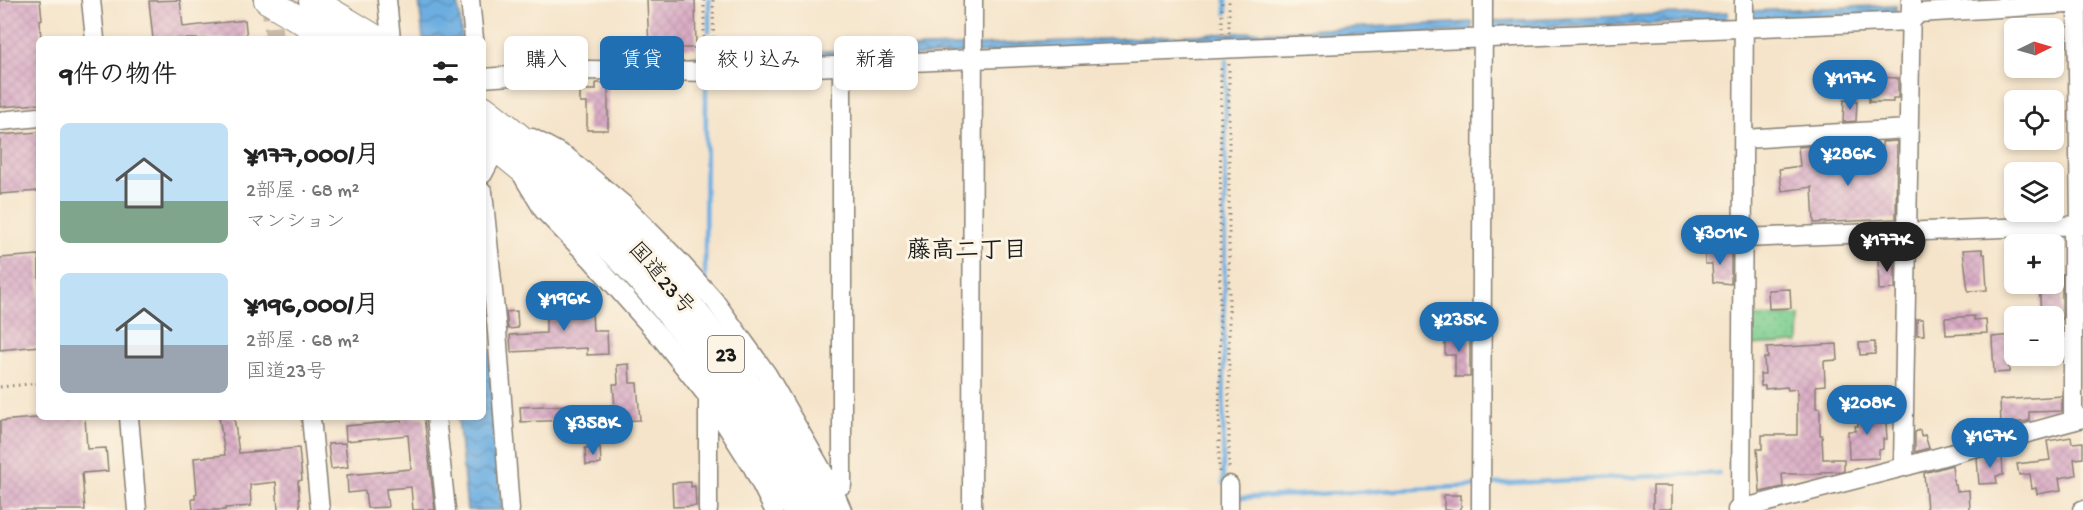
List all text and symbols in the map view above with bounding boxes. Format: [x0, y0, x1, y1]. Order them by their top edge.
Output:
north arrow [2004, 18, 2064, 78]
map controls [2004, 18, 2064, 366]
chip: 購入 [504, 36, 588, 90]
chip: 賃貸 [600, 36, 684, 90]
chip: 絞り込み [696, 36, 822, 90]
chip: 新着 [834, 36, 918, 90]
icon: filters [429, 56, 462, 89]
pin: ¥117K [1808, 60, 1892, 111]
text: 9件の物件 [60, 62, 177, 93]
text: ¥117K [1827, 68, 1873, 91]
button: locate [2004, 90, 2064, 150]
pin: ¥286K [1806, 136, 1890, 187]
text: ¥177,000/月 [246, 142, 380, 173]
text: ¥286K [1822, 144, 1874, 167]
icon: home [108, 147, 180, 219]
button: layers [2004, 162, 2064, 222]
text: 2部屋 · 68 m² [246, 181, 360, 204]
text: マンション [246, 212, 345, 235]
pin: ¥301K [1678, 215, 1762, 266]
pin: ¥177K [1845, 222, 1929, 273]
text: ¥301K [1695, 223, 1745, 246]
text: ¥177K [1862, 230, 1912, 253]
button: + [2004, 234, 2064, 294]
street label: 国道23号 [621, 237, 699, 321]
district label: 藤高二丁目 [907, 237, 1027, 267]
pin: ¥196K [522, 281, 606, 332]
text: ¥196K [540, 289, 588, 312]
text: ¥196,000/月 [246, 292, 379, 323]
icon: home [108, 297, 180, 369]
pin: ¥235K [1417, 302, 1501, 353]
button: − [2004, 306, 2064, 366]
text: ¥235K [1434, 310, 1485, 333]
text: 2部屋 · 68 m² [246, 331, 360, 354]
road number: 23 [708, 336, 744, 372]
text: 国道23号 [246, 362, 326, 385]
pin: ¥208K [1825, 385, 1909, 436]
text: ¥208K [1841, 393, 1893, 416]
pin: ¥358K [551, 405, 635, 456]
text: ¥358K [567, 413, 619, 436]
pin: ¥167K [1948, 418, 2032, 469]
text: ¥167K [1966, 426, 2014, 449]

